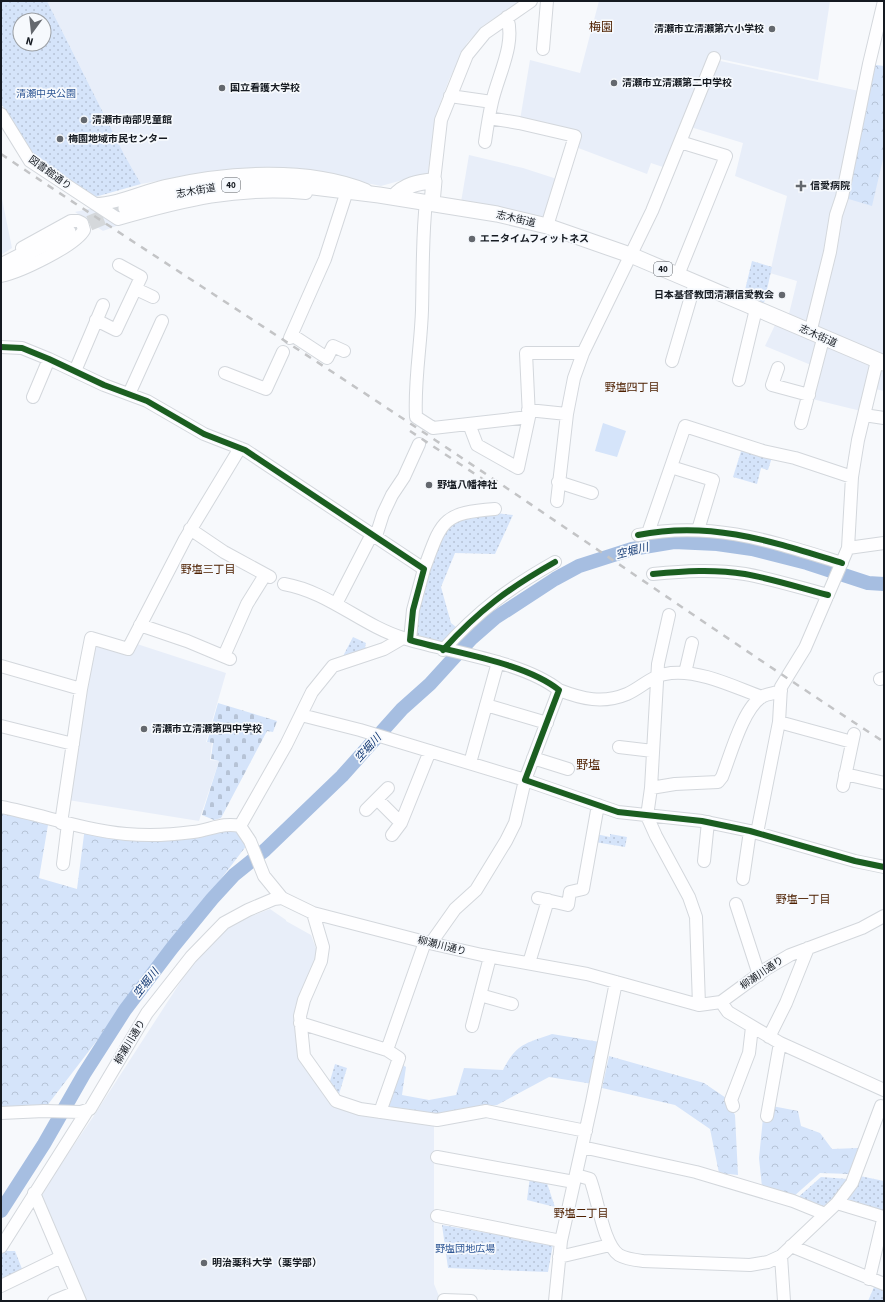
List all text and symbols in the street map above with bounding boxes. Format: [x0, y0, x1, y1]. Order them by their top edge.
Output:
north arrow [12, 12, 52, 52]
district label: 梅園 [589, 19, 613, 36]
place label: 清瀬市立清瀬第六小学校 [654, 22, 764, 36]
marker: 清瀬市立清瀬第六小学校 [767, 24, 777, 34]
text: N [24, 33, 35, 49]
place label: 清瀬市立清瀬第二中学校 [622, 76, 732, 90]
marker: 清瀬市立清瀬第二中学校 [609, 78, 619, 88]
place label: 国立看護大学校 [230, 81, 300, 95]
marker: 国立看護大学校 [217, 83, 227, 93]
park label: 清瀬中央公園 [16, 87, 76, 101]
place label: 清瀬市南部児童館 [92, 113, 172, 127]
marker: 清瀬市南部児童館 [79, 115, 89, 125]
place label: 梅園地域市民センター [68, 132, 168, 146]
marker: 梅園地域市民センター [55, 134, 65, 144]
street label: 図書館通り [26, 153, 74, 193]
road number: 40 [222, 178, 240, 192]
place label: 信愛病院 [810, 179, 850, 193]
marker: 信愛病院 [795, 180, 807, 192]
street label: 志木街道 [175, 181, 217, 201]
street label: 志木街道 [495, 208, 537, 230]
place label: エニタイムフィットネス [480, 232, 589, 246]
marker: エニタイムフィットネス [467, 234, 477, 244]
road number: 40 [654, 262, 672, 276]
place label: 日本基督教団清瀬信愛教会 [654, 288, 774, 302]
marker: 日本基督教団清瀬信愛教会 [777, 290, 787, 300]
street label: 志木街道 [797, 321, 839, 351]
district label: 野塩四丁目 [605, 380, 660, 395]
place label: 野塩八幡神社 [437, 478, 498, 492]
marker: 野塩八幡神社 [424, 480, 434, 490]
water label: 空堀川 [614, 539, 651, 562]
district label: 野塩三丁目 [181, 562, 236, 577]
place label: 清瀬市立清瀬第四中学校 [152, 722, 262, 736]
marker: 清瀬市立清瀬第四中学校 [139, 724, 149, 734]
water label: 空堀川 [351, 730, 385, 765]
district label: 野塩 [576, 757, 600, 774]
district label: 野塩一丁目 [776, 892, 831, 907]
street label: 柳瀬川通り [416, 933, 468, 959]
street label: 柳瀬川通り [737, 953, 787, 993]
water label: 空堀川 [130, 965, 163, 1001]
street label: 柳瀬川通り [111, 1017, 149, 1067]
district label: 野塩二丁目 [554, 1206, 609, 1221]
park label: 野塩団地広場 [435, 1242, 495, 1256]
place label: 明治薬科大学（薬学部） [212, 1256, 322, 1270]
marker: 明治薬科大学（薬学部） [199, 1258, 209, 1268]

